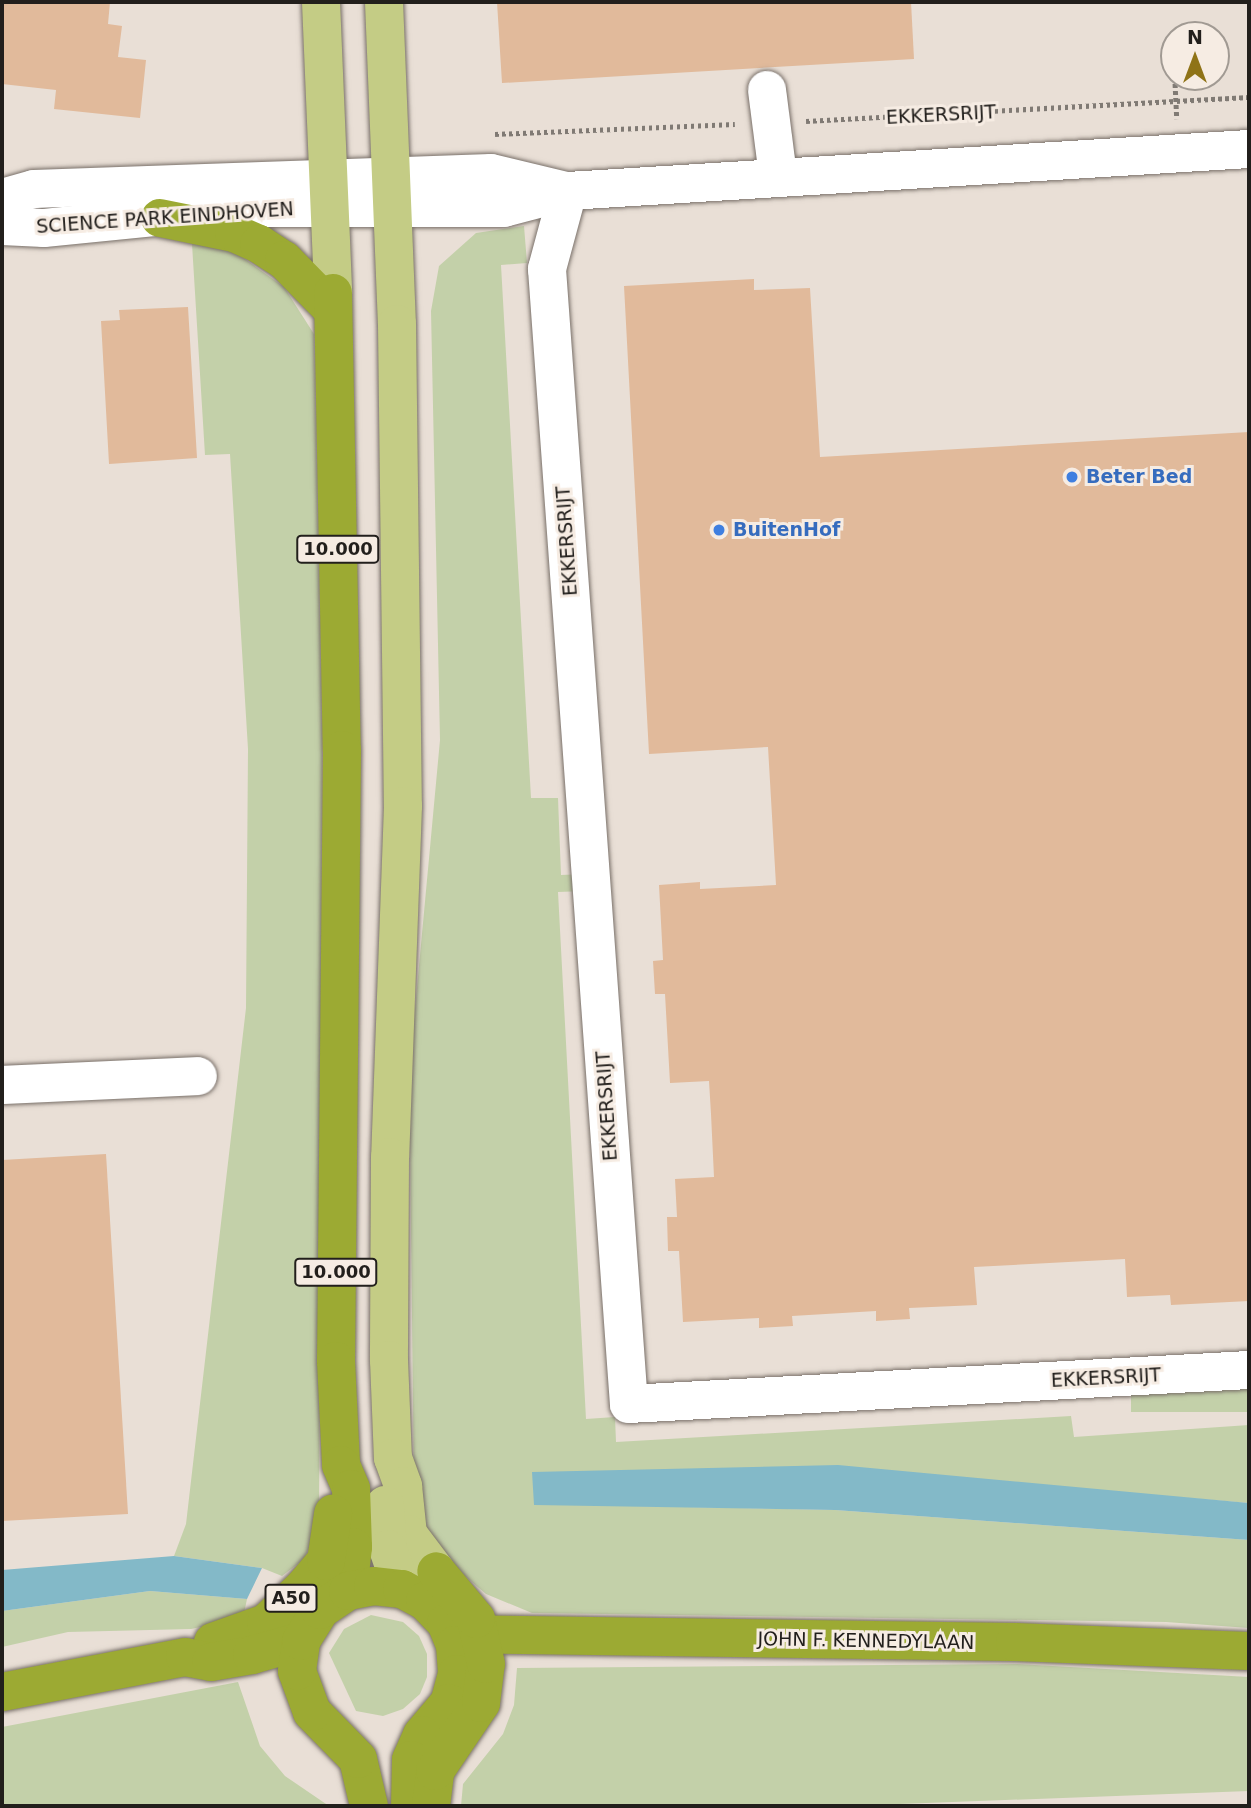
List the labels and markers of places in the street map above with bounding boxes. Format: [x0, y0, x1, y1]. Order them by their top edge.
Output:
place label: Beter Bed [1086, 466, 1192, 488]
marker: Beter Bed [1064, 469, 1080, 485]
place label: BuitenHof [733, 519, 840, 541]
marker: BuitenHof [711, 522, 727, 538]

